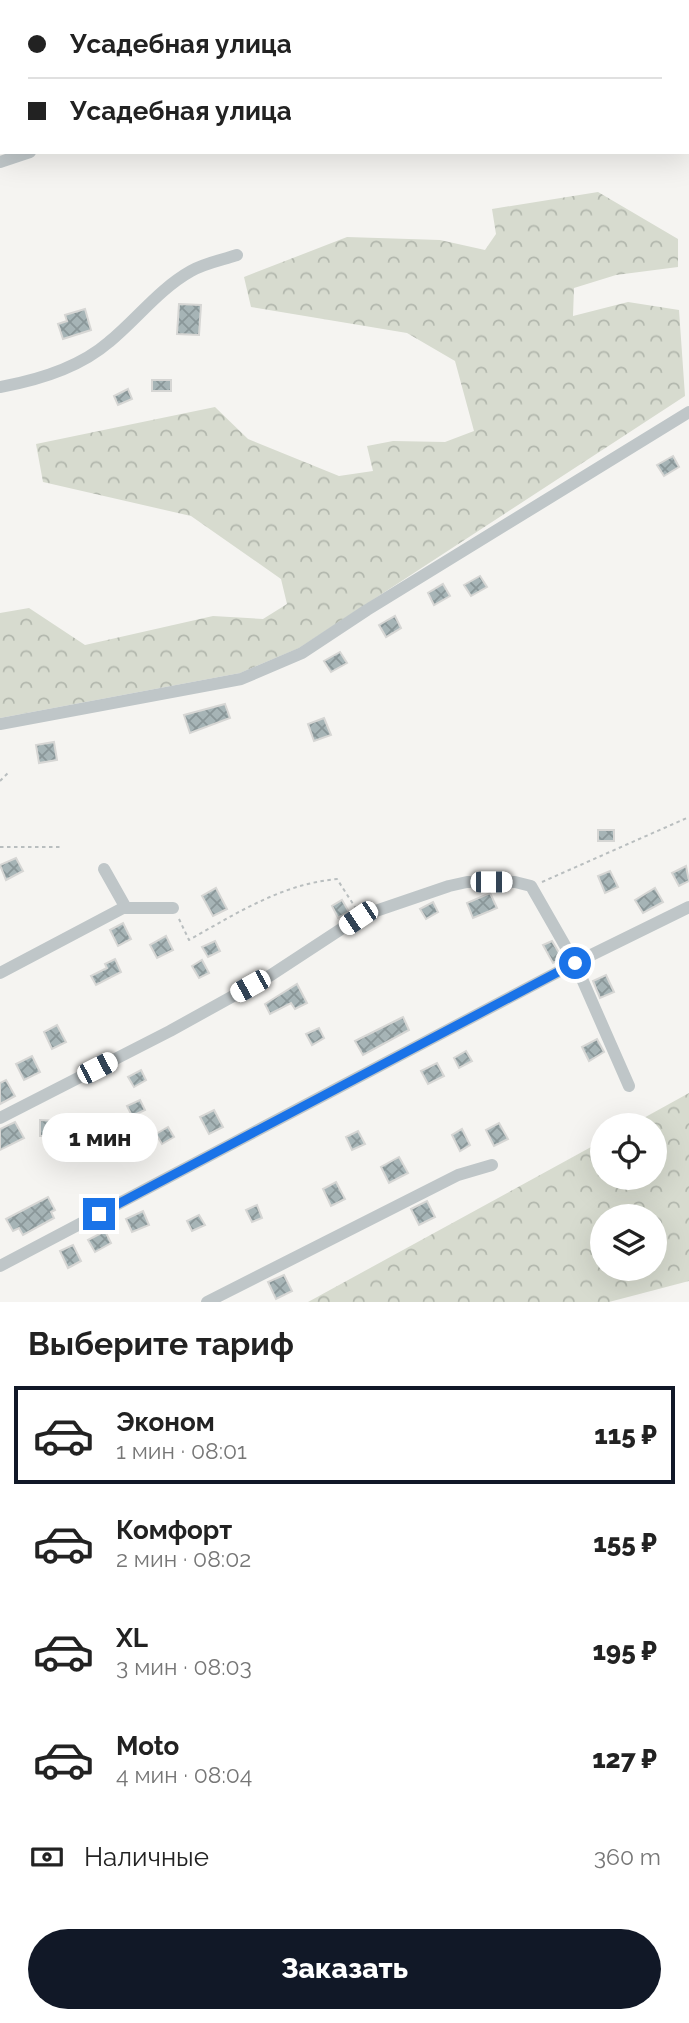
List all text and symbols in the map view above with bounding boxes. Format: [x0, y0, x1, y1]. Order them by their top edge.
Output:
text: Усадебная улица [70, 29, 292, 59]
text: Усадебная улица [70, 96, 292, 126]
car [471, 872, 513, 893]
car [335, 898, 382, 938]
route start [559, 947, 591, 979]
car [227, 967, 274, 1005]
car [74, 1049, 121, 1087]
callout: 1 мин [41, 1112, 157, 1162]
map controls [590, 1113, 667, 1281]
button: locate [590, 1113, 667, 1190]
text: 1 мин [69, 1124, 131, 1151]
route end [83, 1198, 115, 1230]
button: layers [590, 1204, 667, 1281]
text: Выберите тариф [28, 1325, 294, 1362]
icon: car [32, 1404, 95, 1467]
text: Эконом [116, 1407, 215, 1437]
text: 115 ₽ [594, 1420, 657, 1450]
text: 1 мин · 08:01 [116, 1437, 247, 1464]
icon: car [32, 1512, 95, 1575]
text: Комфорт [116, 1515, 232, 1545]
text: 155 ₽ [593, 1528, 657, 1558]
text: 2 мин · 08:02 [116, 1545, 251, 1572]
icon: car [32, 1620, 95, 1683]
text: XL [116, 1623, 148, 1653]
text: 195 ₽ [592, 1636, 657, 1666]
text: 3 мин · 08:03 [116, 1653, 252, 1680]
icon: car [32, 1728, 95, 1791]
text: Moto [116, 1731, 179, 1761]
text: 127 ₽ [592, 1744, 657, 1774]
text: 4 мин · 08:04 [116, 1761, 252, 1788]
icon: cash [28, 1838, 66, 1876]
text: Наличные [84, 1842, 209, 1872]
text: 360 m [594, 1843, 661, 1870]
button: Заказать [28, 1929, 661, 2009]

